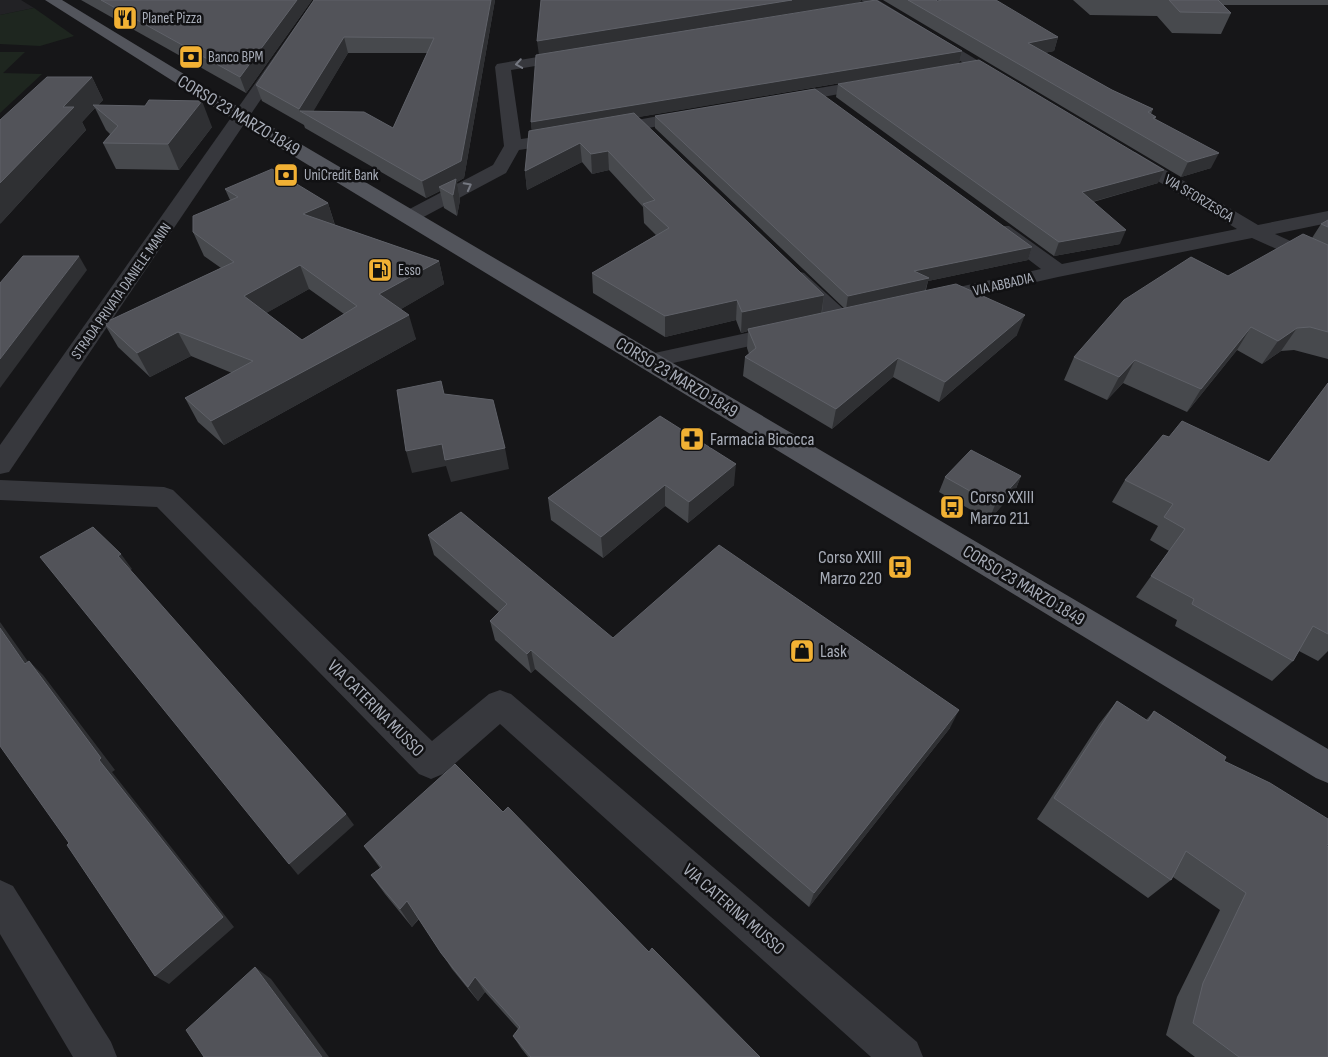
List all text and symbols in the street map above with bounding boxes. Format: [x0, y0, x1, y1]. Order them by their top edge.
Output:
restaurant icon: Planet Pizza [112, 5, 138, 31]
place label: Planet Pizza [142, 9, 202, 28]
bank icon: Banco BPM [178, 44, 204, 70]
place label: Banco BPM [208, 48, 263, 67]
one-way arrow [514, 59, 523, 69]
street label: CORSO 23 MARZO 1849 [174, 71, 304, 160]
bank icon: UniCredit Bank [273, 162, 299, 188]
place label: UniCredit Bank [304, 166, 379, 185]
street label: VIA SFORZESCA [1161, 170, 1237, 227]
one-way arrow [463, 182, 472, 192]
street label: STRADA PRIVATA DANIELE MANIN [67, 219, 176, 363]
fuel station icon: Esso [367, 257, 393, 283]
place label: Esso [398, 261, 421, 280]
street label: VIA ABBADIA [971, 268, 1036, 301]
street label: CORSO 23 MARZO 1849 [612, 333, 742, 422]
pharmacy icon: Farmacia Bicocca [679, 426, 705, 452]
place label: Farmacia Bicocca [710, 429, 814, 450]
place label: Corso XXIII Marzo 211 [970, 487, 1034, 529]
bus stop icon: Corso XXIII Marzo 211 [939, 494, 965, 520]
street label: CORSO 23 MARZO 1849 [959, 541, 1089, 630]
place label: Corso XXIII Marzo 220 [818, 547, 882, 589]
bus stop icon: Corso XXIII Marzo 220 [887, 554, 913, 580]
shop icon: Lask [789, 638, 815, 664]
place label: Lask [820, 641, 847, 662]
street label: VIA CATERINA MUSSO [323, 656, 428, 761]
street label: VIA CATERINA MUSSO [678, 859, 789, 959]

